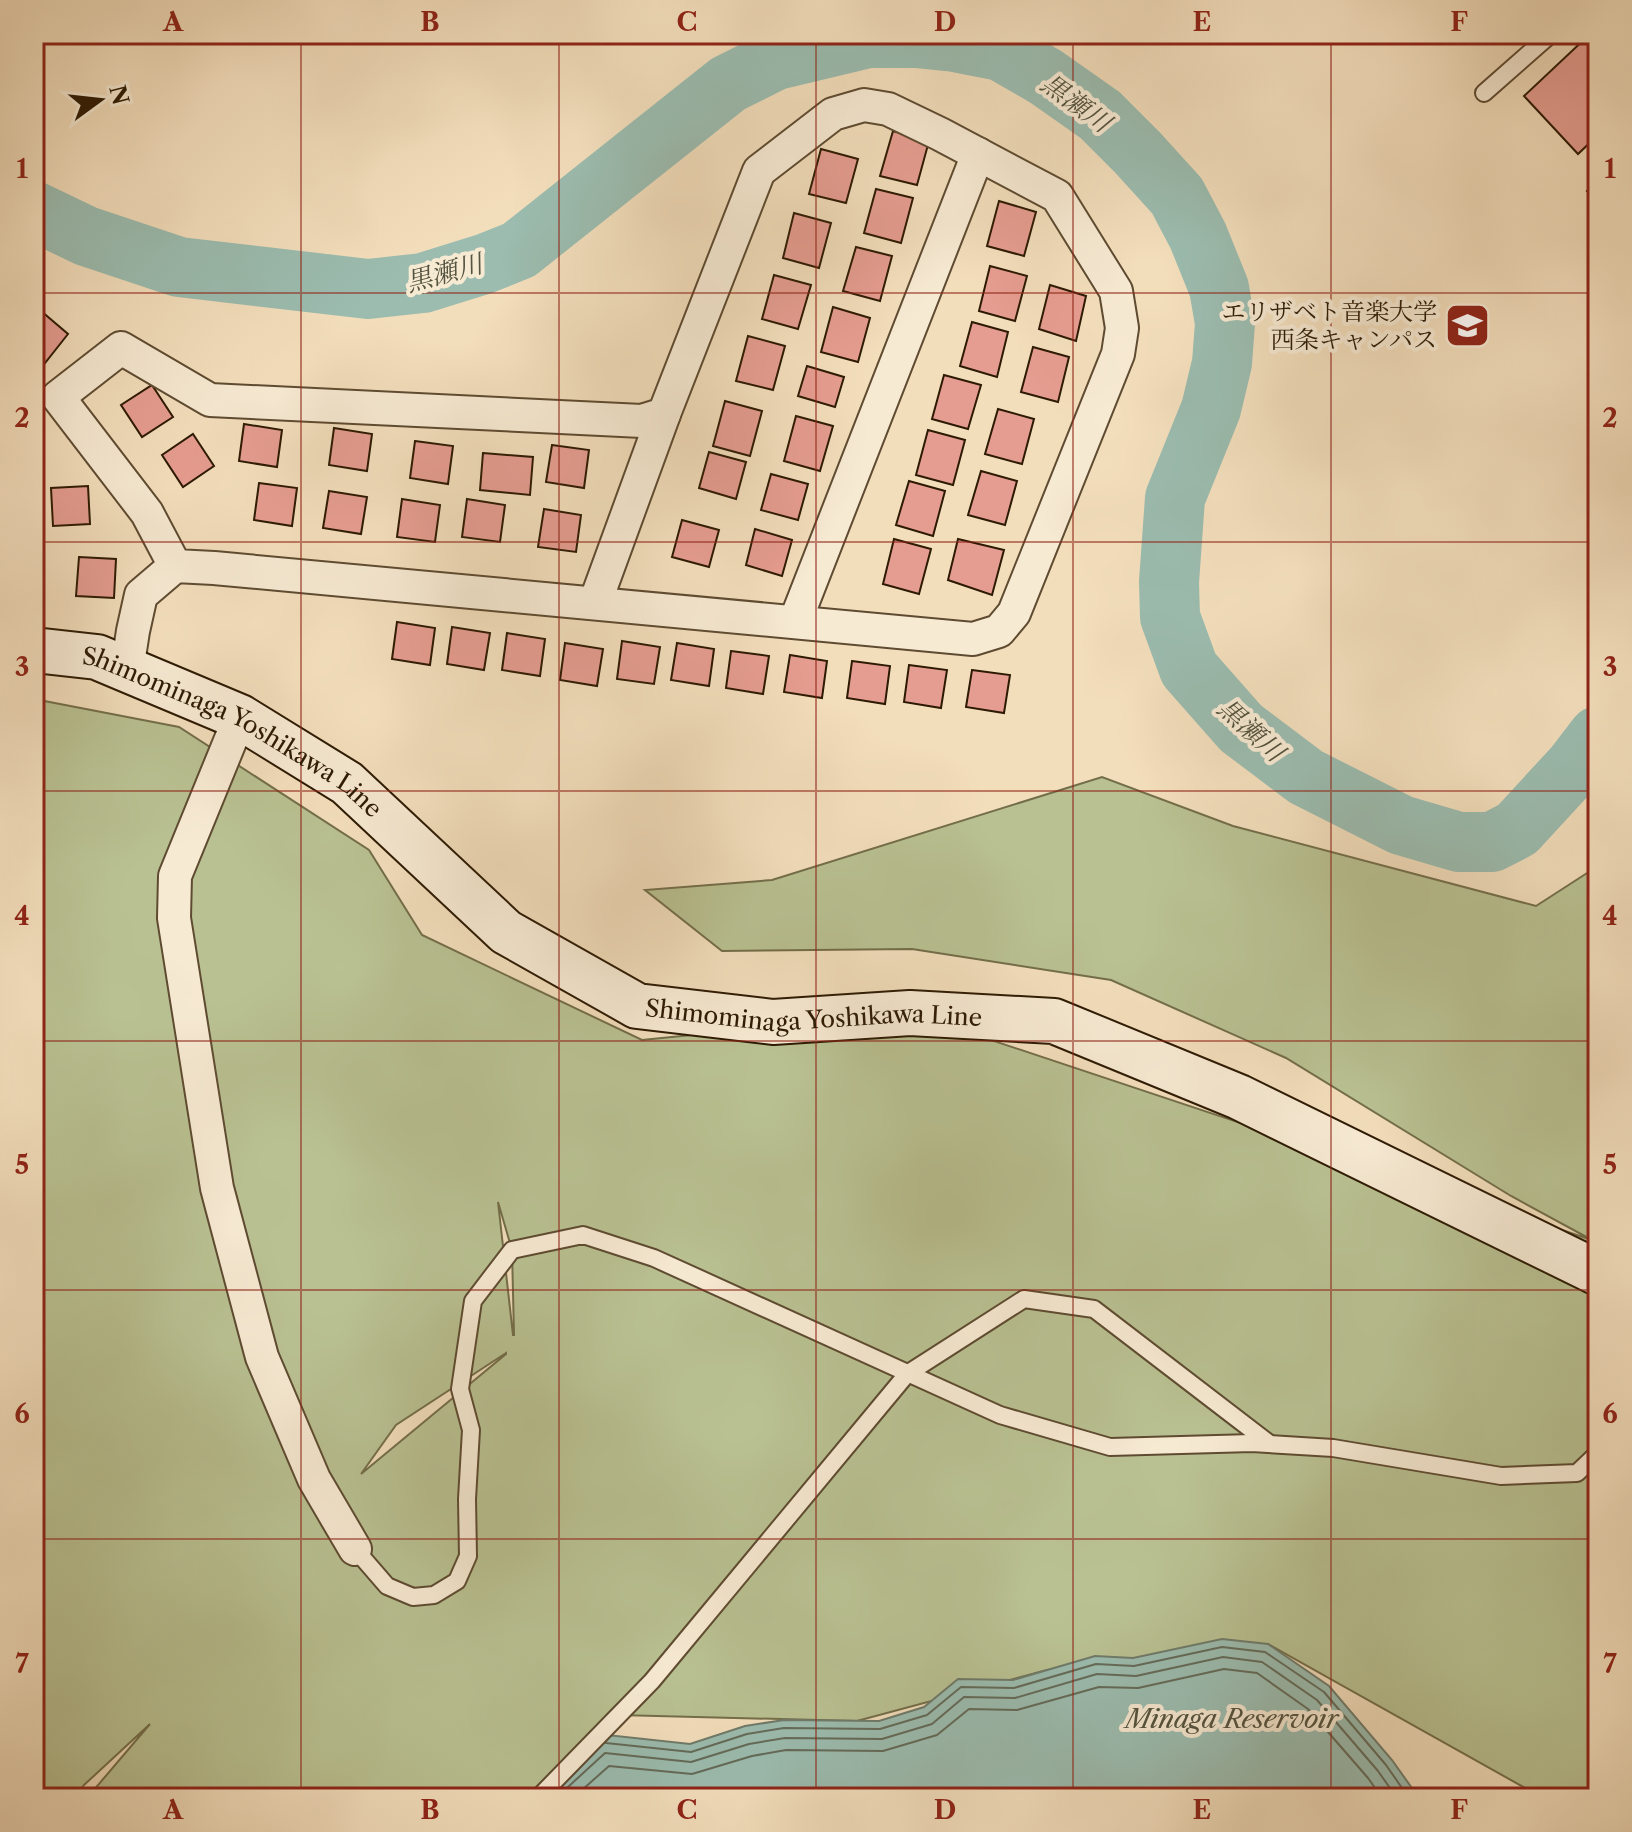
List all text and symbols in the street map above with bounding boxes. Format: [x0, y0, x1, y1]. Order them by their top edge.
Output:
text: A [162, 6, 184, 38]
text: B [420, 6, 440, 38]
text: C [677, 6, 697, 38]
text: D [934, 6, 956, 38]
text: E [1193, 6, 1211, 38]
text: F [1450, 6, 1468, 38]
north arrow [60, 60, 140, 140]
water label: 黒瀬川 [1035, 67, 1119, 141]
text: N [103, 82, 134, 108]
text: 1 [16, 153, 28, 185]
text: 1 [1604, 153, 1616, 185]
water label: 黒瀬川 [402, 247, 489, 299]
place label: エリザベト音楽大学 西条キャンパス [1221, 297, 1437, 354]
school or university icon: エリザベト音楽大学 西条キャンパス [1444, 301, 1492, 349]
text: 2 [14, 402, 30, 434]
text: 2 [1602, 402, 1618, 434]
street label: Shimominaga Yoshikawa Line [81, 641, 388, 823]
text: 3 [15, 651, 29, 683]
text: 3 [1603, 651, 1617, 683]
water label: 黒瀬川 [1211, 692, 1293, 770]
text: 4 [14, 900, 30, 932]
text: 4 [1602, 900, 1618, 932]
street label: Shimominaga Yoshikawa Line [644, 993, 983, 1037]
text: 5 [15, 1149, 29, 1181]
text: 5 [1603, 1149, 1617, 1181]
text: 6 [14, 1398, 30, 1430]
text: 6 [1602, 1398, 1618, 1430]
text: 7 [15, 1648, 29, 1680]
text: 7 [1603, 1648, 1617, 1680]
water label: Minaga Reservoir [1122, 1703, 1340, 1735]
text: A [162, 1794, 184, 1826]
text: B [420, 1794, 440, 1826]
text: C [677, 1794, 697, 1826]
text: D [934, 1794, 956, 1826]
text: E [1193, 1794, 1211, 1826]
text: F [1450, 1794, 1468, 1826]

